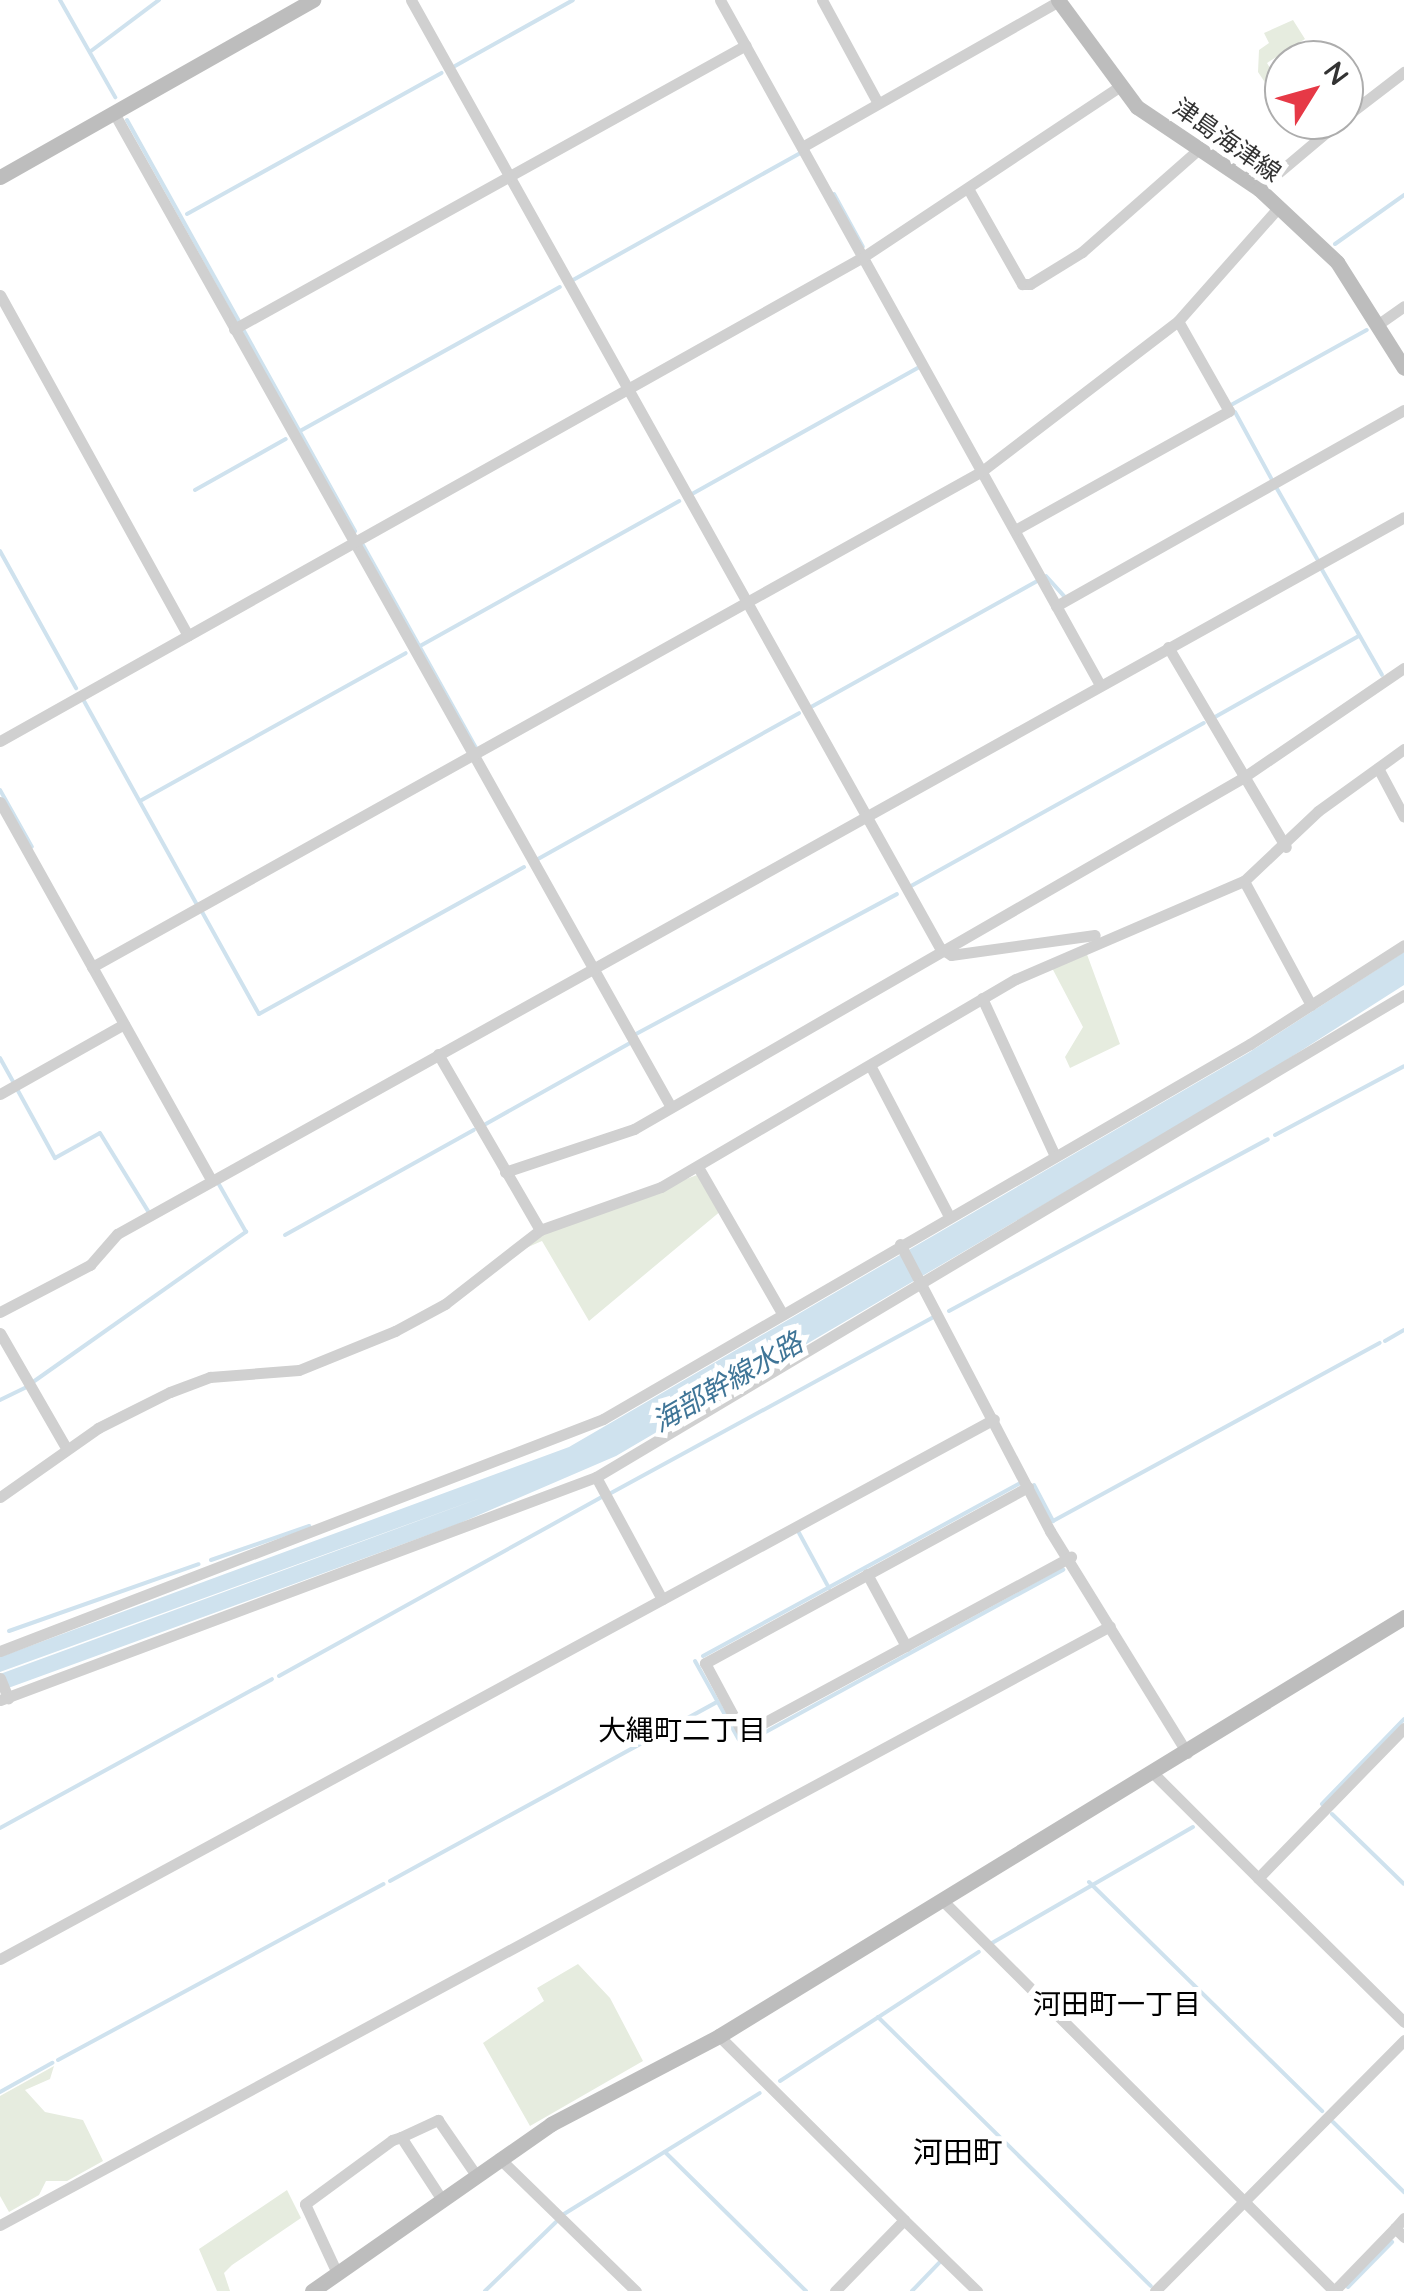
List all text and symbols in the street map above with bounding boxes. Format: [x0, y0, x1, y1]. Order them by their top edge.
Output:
north arrow [1264, 40, 1364, 140]
text: N [1317, 54, 1357, 92]
street label: 津島海津線 [1167, 92, 1287, 188]
water label: 海部幹線水路 [646, 1325, 808, 1439]
district label: 大縄町二丁目 [598, 1713, 766, 1747]
district label: 河田町一丁目 [1033, 1987, 1201, 2021]
district label: 河田町 [913, 2134, 1003, 2170]

